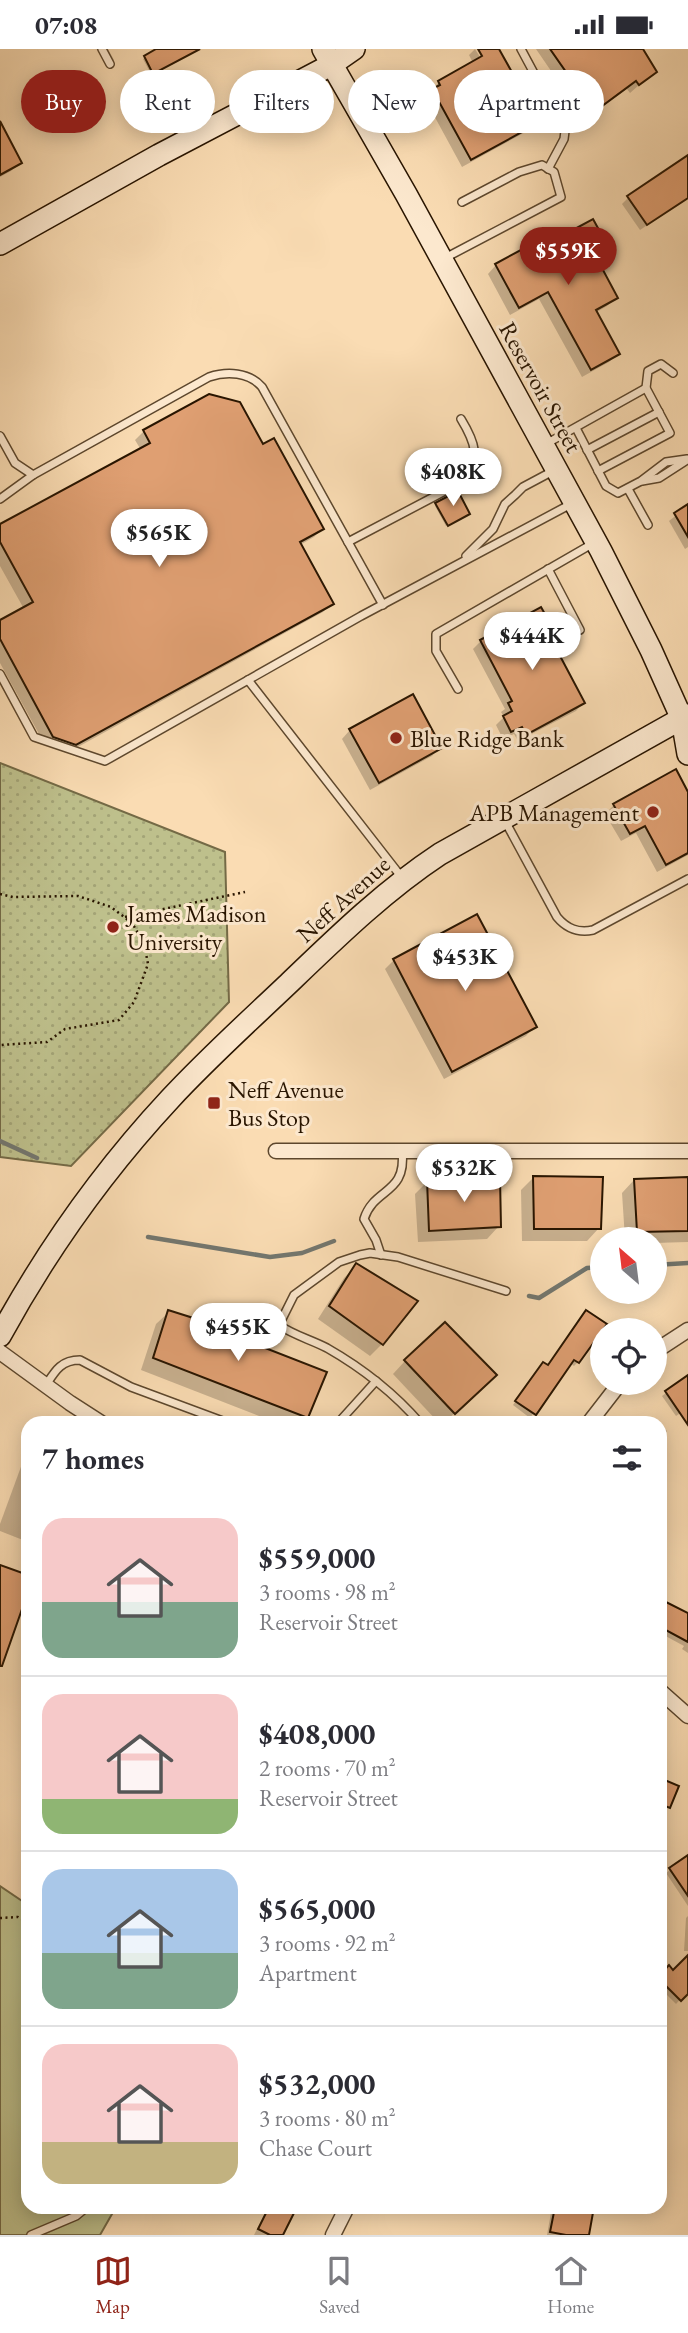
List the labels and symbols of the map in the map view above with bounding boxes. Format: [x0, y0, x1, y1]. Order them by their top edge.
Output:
pin: $559K [519, 227, 617, 287]
street label: Reservoir Street [492, 316, 590, 458]
pin: $408K [404, 449, 502, 508]
pin: $565K [110, 510, 208, 569]
pin: $444K [483, 613, 581, 672]
place label: Blue Ridge Bank [410, 723, 565, 754]
marker: Blue Ridge Bank [388, 730, 404, 746]
place label: APB Management [468, 797, 639, 828]
marker: APB Management [645, 804, 661, 820]
street label: Neff Avenue [290, 849, 396, 949]
place label: James Madison University [125, 898, 267, 957]
marker: James Madison University [105, 919, 121, 935]
pin: $453K [416, 933, 514, 993]
place label: Neff Avenue Bus Stop [228, 1074, 344, 1133]
marker: Neff Avenue Bus Stop [206, 1095, 222, 1111]
pin: $532K [415, 1145, 513, 1204]
north arrow [590, 1227, 667, 1304]
pin: $455K [189, 1303, 287, 1363]

